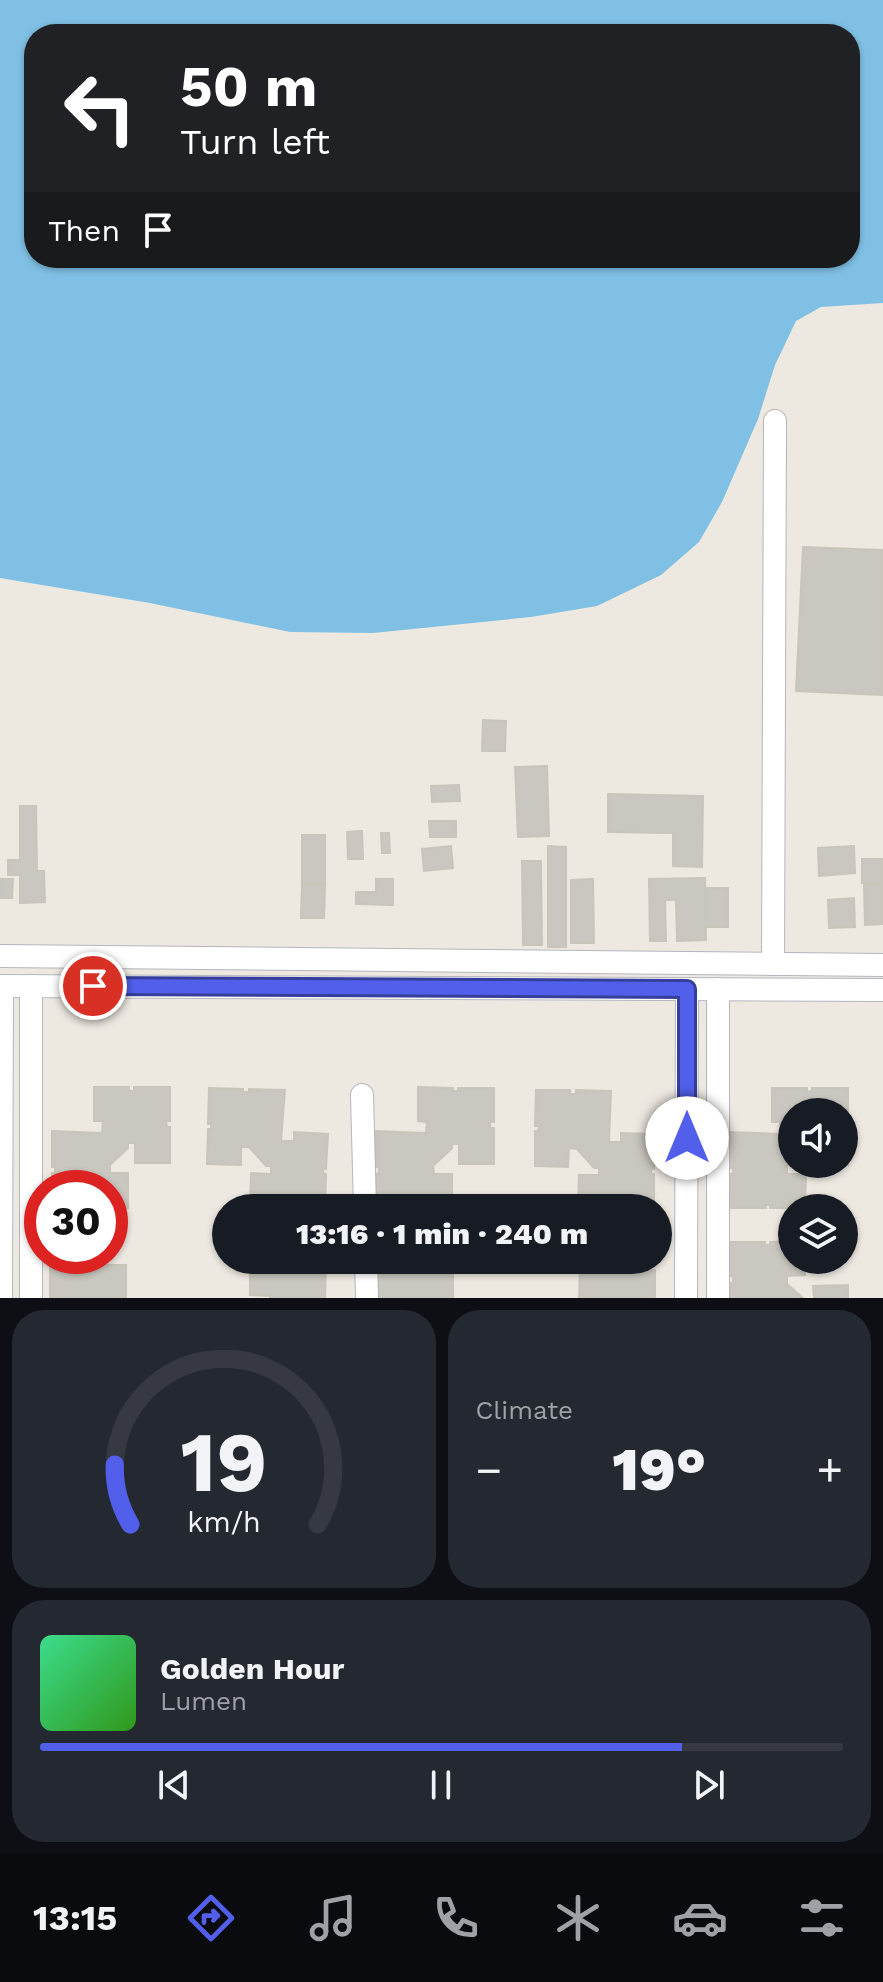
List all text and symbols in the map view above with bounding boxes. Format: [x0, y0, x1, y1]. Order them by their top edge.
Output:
text: 50 m [180, 54, 317, 120]
icon: left [48, 56, 152, 160]
text: Turn left [180, 121, 330, 163]
icon: arrive [136, 208, 180, 252]
text: Then [48, 213, 120, 248]
pin [59, 952, 127, 1020]
icon: arrive [71, 964, 115, 1008]
position arrow [645, 1096, 729, 1180]
map controls [778, 1098, 858, 1274]
button: sound [778, 1098, 858, 1178]
speed limit sign: 30 [24, 1170, 128, 1274]
button: layers [778, 1194, 858, 1274]
text: 13:16 · 1 min · 240 m [296, 1216, 588, 1251]
text: Climate [476, 1395, 573, 1425]
text: 19 [180, 1414, 267, 1511]
text: 19° [612, 1434, 706, 1505]
text: − [476, 1444, 502, 1496]
text: + [816, 1444, 843, 1496]
text: km/h [187, 1505, 261, 1539]
text: Golden Hour [160, 1651, 344, 1686]
text: Lumen [160, 1686, 247, 1716]
icon: previous [152, 1763, 196, 1807]
icon: pause [419, 1763, 463, 1807]
icon: next [687, 1763, 731, 1807]
icon: directions [183, 1890, 239, 1946]
icon: music [305, 1890, 361, 1946]
icon: phone [428, 1890, 484, 1946]
icon: climate [550, 1890, 606, 1946]
icon: car [672, 1890, 728, 1946]
icon: filters [794, 1890, 850, 1946]
text: 13:15 [33, 1897, 117, 1939]

